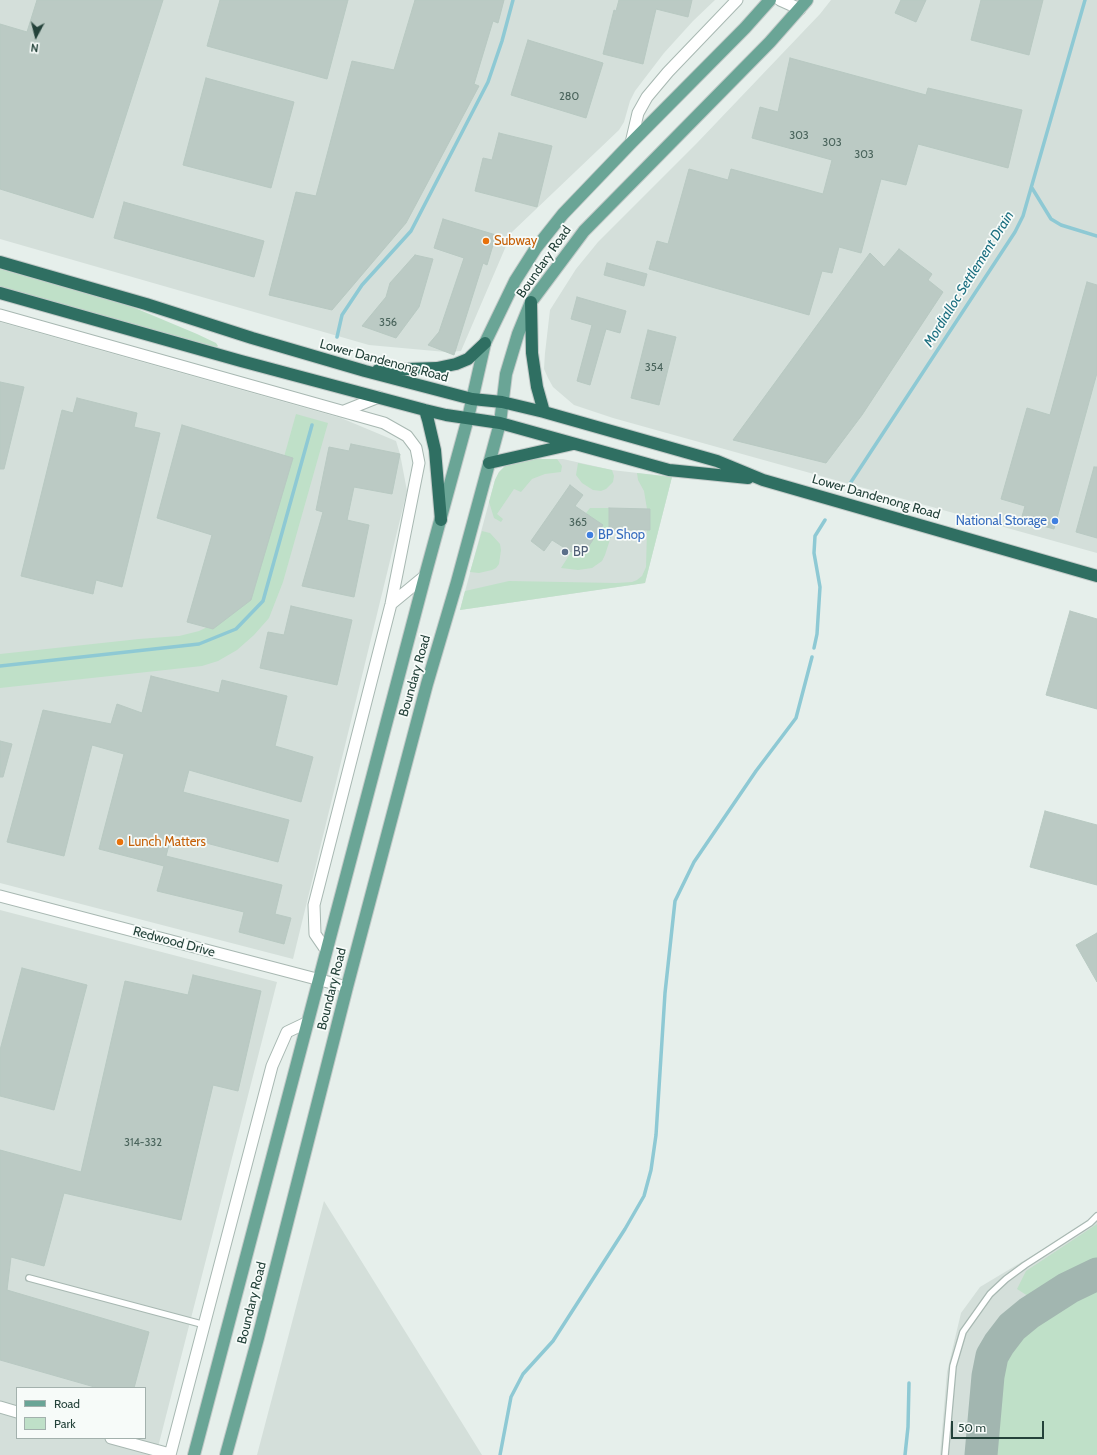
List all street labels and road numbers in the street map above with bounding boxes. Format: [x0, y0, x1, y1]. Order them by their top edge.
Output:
street label: Boundary Road [513, 223, 575, 301]
street label: Lower Dandenong Road [318, 336, 450, 386]
street label: Lower Dandenong Road [810, 471, 942, 523]
street label: Boundary Road [396, 633, 434, 719]
street label: Redwood Drive [131, 924, 217, 960]
street label: Boundary Road [314, 946, 350, 1032]
street label: Boundary Road [234, 1260, 270, 1346]

